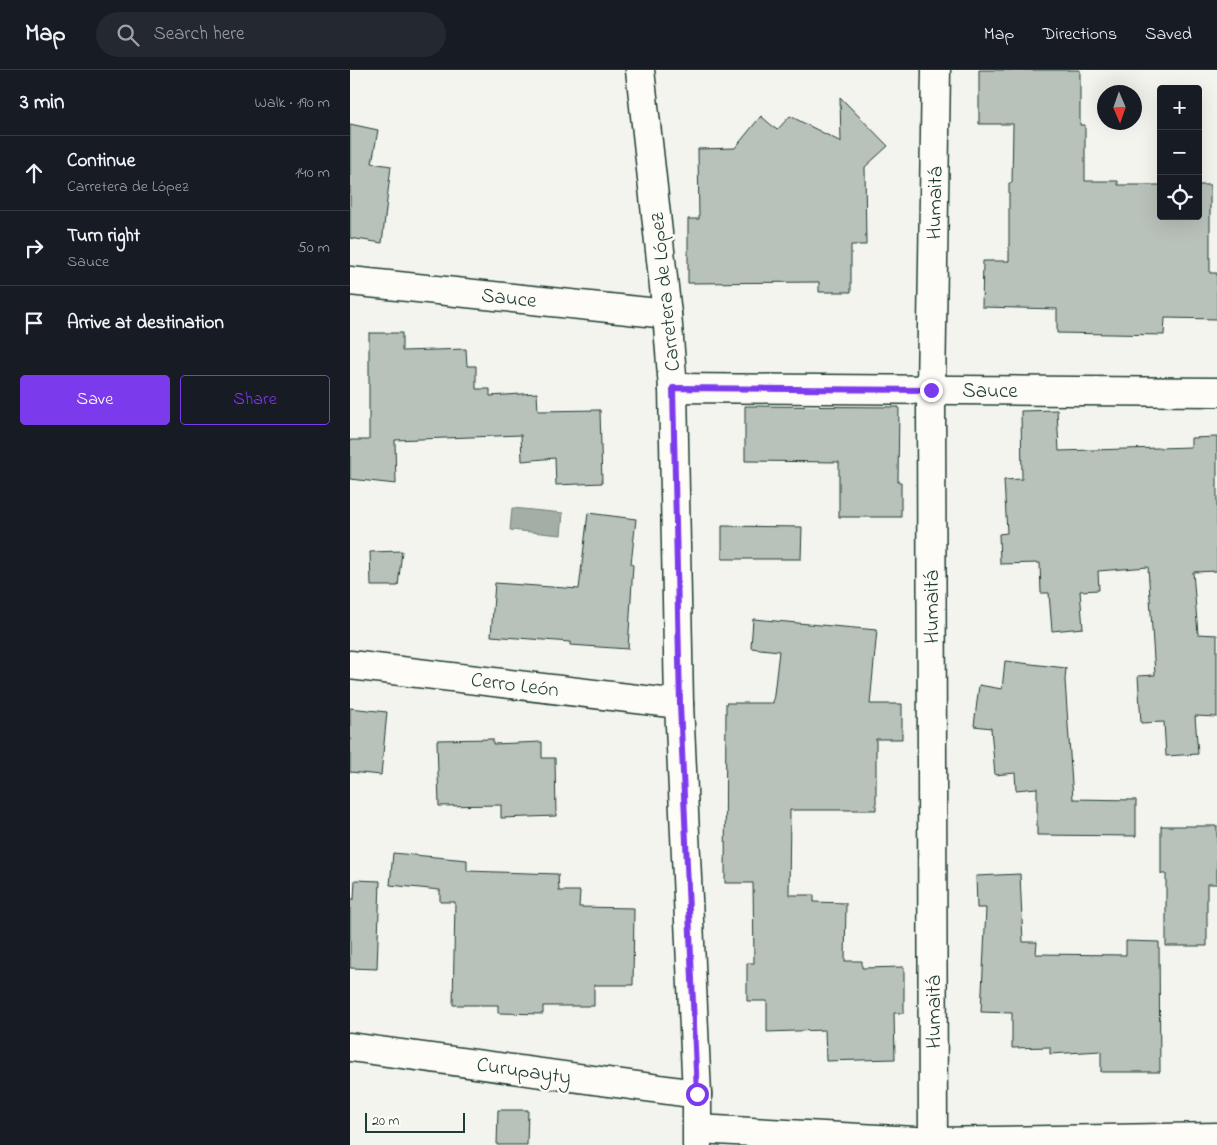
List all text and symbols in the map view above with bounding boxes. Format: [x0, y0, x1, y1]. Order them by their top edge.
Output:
search box [96, 12, 446, 57]
text: Map [25, 17, 66, 52]
icon: search [114, 21, 142, 49]
text: Search here [154, 21, 245, 48]
text: Map [984, 22, 1014, 48]
text: Directions [1042, 22, 1117, 48]
text: Saved [1145, 22, 1192, 48]
north arrow [1097, 85, 1142, 130]
map controls [1157, 85, 1202, 220]
button: + [1157, 85, 1202, 130]
text: 3 min [20, 88, 64, 118]
text: Walk · 190 m [255, 91, 330, 115]
button: − [1157, 130, 1202, 175]
text: Continue [67, 148, 135, 175]
icon: ahead [20, 159, 48, 187]
text: 140 m [295, 161, 330, 185]
street label: Humaitá [920, 166, 952, 240]
text: Carretera de López [67, 175, 189, 199]
button: locate [1157, 175, 1202, 220]
street label: Carretera de López [643, 211, 689, 373]
text: Turn right [67, 223, 140, 250]
icon: right [20, 234, 48, 262]
text: 50 m [298, 236, 330, 260]
text: Sauce [67, 250, 109, 274]
street label: Sauce [480, 281, 539, 317]
icon: arrive [20, 309, 48, 337]
text: Arrive at destination [67, 310, 224, 337]
button: Save [20, 375, 170, 425]
button: Share [180, 375, 330, 425]
street label: Sauce [962, 377, 1018, 407]
route end [920, 379, 943, 402]
street label: Humaitá [918, 570, 948, 644]
street label: Cerro León [469, 666, 561, 706]
street label: Humaitá [920, 975, 950, 1049]
street label: Curupayty [474, 1051, 573, 1095]
route start [686, 1083, 709, 1106]
scale bar [365, 1110, 465, 1133]
text: 20 m [372, 1111, 399, 1132]

